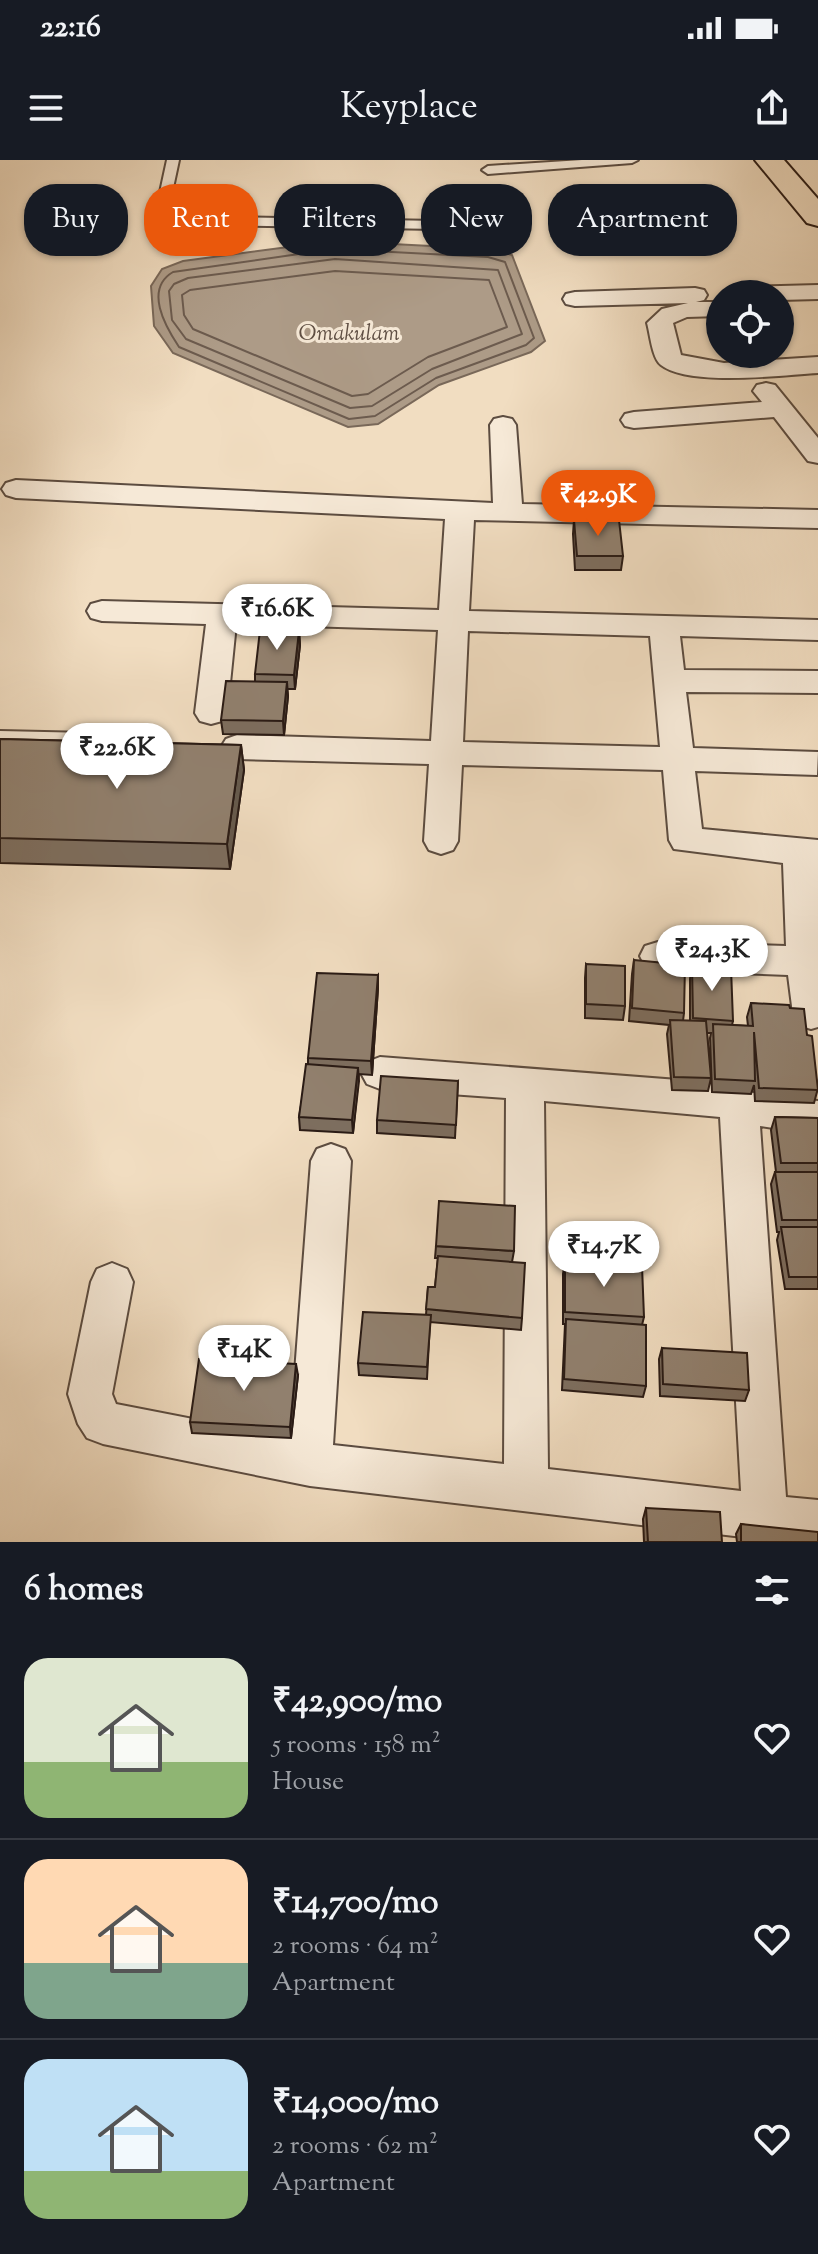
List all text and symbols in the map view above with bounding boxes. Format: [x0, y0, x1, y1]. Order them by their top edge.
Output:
text: 22:16 [40, 7, 101, 50]
text: Keyplace [340, 82, 478, 134]
icon: menu [24, 86, 68, 130]
icon: share [750, 86, 794, 130]
chip: Buy [24, 184, 128, 256]
chip: Rent [144, 184, 258, 256]
chip: Filters [274, 184, 405, 256]
chip: New [421, 184, 532, 256]
chip: Apartment [548, 184, 737, 256]
map controls [706, 280, 794, 368]
button: locate [706, 280, 794, 368]
water label: Omakulam [298, 319, 400, 351]
pin: ₹42.9K [533, 470, 663, 538]
text: ₹42.9K [559, 477, 637, 514]
pin: ₹16.6K [212, 584, 342, 652]
text: ₹16.6K [240, 591, 314, 628]
pin: ₹22.6K [52, 723, 182, 791]
text: ₹22.6K [79, 730, 156, 767]
pin: ₹24.3K [647, 925, 777, 993]
text: ₹24.3K [674, 932, 750, 969]
pin: ₹14.7K [539, 1221, 669, 1289]
text: ₹14.7K [566, 1228, 642, 1265]
pin: ₹14K [197, 1325, 291, 1393]
text: ₹14K [216, 1332, 272, 1369]
text: 6 homes [24, 1566, 143, 1615]
icon: filters [750, 1568, 794, 1612]
text: ₹42,900/mo [272, 1678, 442, 1727]
icon: home [88, 1690, 184, 1786]
icon: heart [750, 1716, 794, 1760]
text: 5 rooms · 158 m² [272, 1727, 441, 1764]
text: House [272, 1764, 344, 1801]
text: ₹14,700/mo [272, 1879, 439, 1928]
icon: home [88, 1891, 184, 1987]
icon: heart [750, 1917, 794, 1961]
text: 2 rooms · 64 m² [272, 1928, 439, 1965]
text: Apartment [272, 1965, 395, 2002]
text: ₹14,000/mo [272, 2079, 439, 2128]
icon: home [88, 2091, 184, 2187]
icon: heart [750, 2117, 794, 2161]
text: 2 rooms · 62 m² [272, 2128, 438, 2165]
text: Apartment [272, 2165, 395, 2202]

